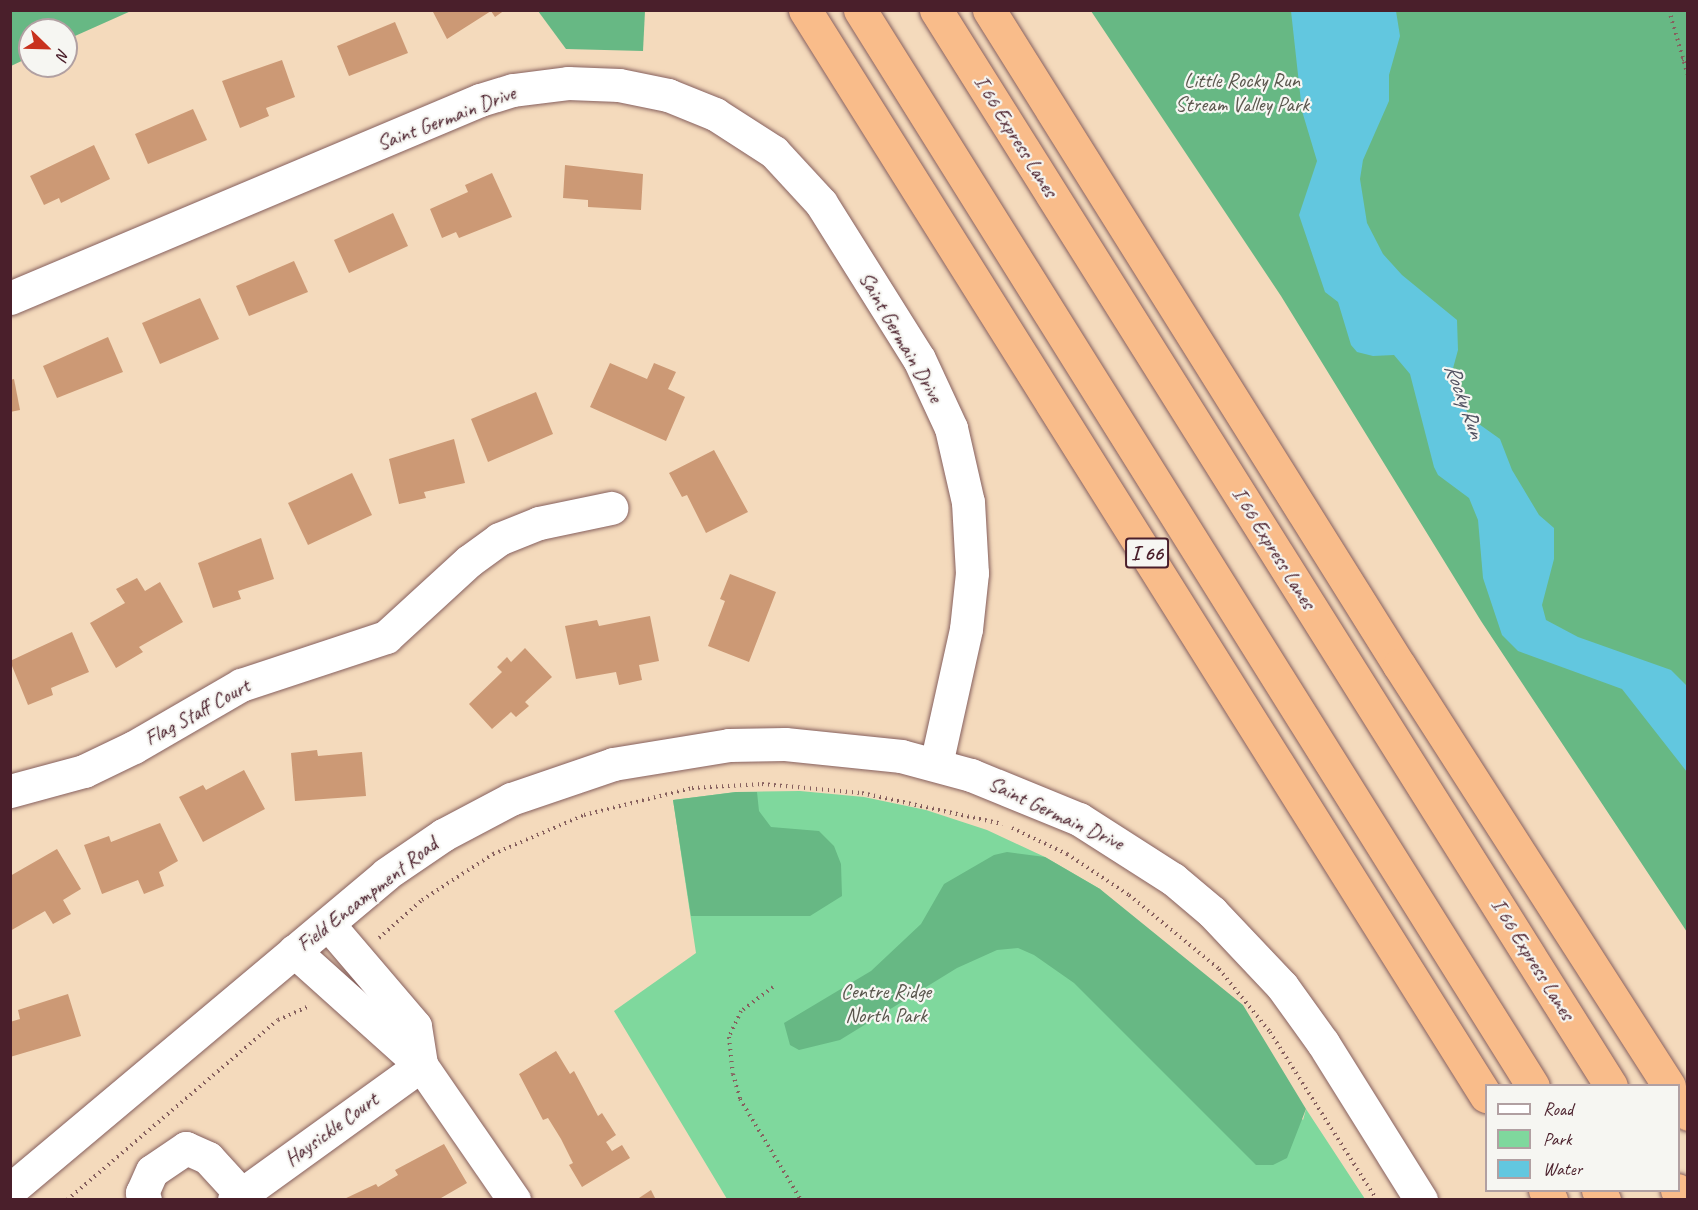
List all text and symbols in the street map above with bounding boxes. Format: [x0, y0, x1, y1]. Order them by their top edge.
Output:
north arrow [18, 18, 78, 78]
text: N [52, 46, 74, 63]
park label: Little Rocky Run Stream Valley Park [1174, 67, 1310, 117]
street label: I 66 Express Lanes [968, 70, 1064, 202]
street label: Saint Germain Drive [373, 80, 519, 156]
street label: Saint Germain Drive [853, 267, 949, 407]
water label: Rocky Run [1438, 360, 1490, 442]
street label: I 66 Express Lanes [1226, 482, 1322, 614]
road number: I 66 [1124, 536, 1170, 570]
street label: Flag Staff Court [140, 673, 254, 751]
street label: Saint Germain Drive [984, 771, 1128, 855]
street label: Field Encampment Road [292, 832, 442, 956]
street label: I 66 Express Lanes [1485, 893, 1581, 1025]
park label: Centre Ridge North Park [841, 978, 931, 1028]
legend [1485, 1084, 1680, 1192]
street label: Haysickle Court [279, 1087, 383, 1171]
text: Road [1543, 1098, 1573, 1120]
text: Park [1543, 1128, 1572, 1150]
text: Water [1543, 1158, 1582, 1180]

